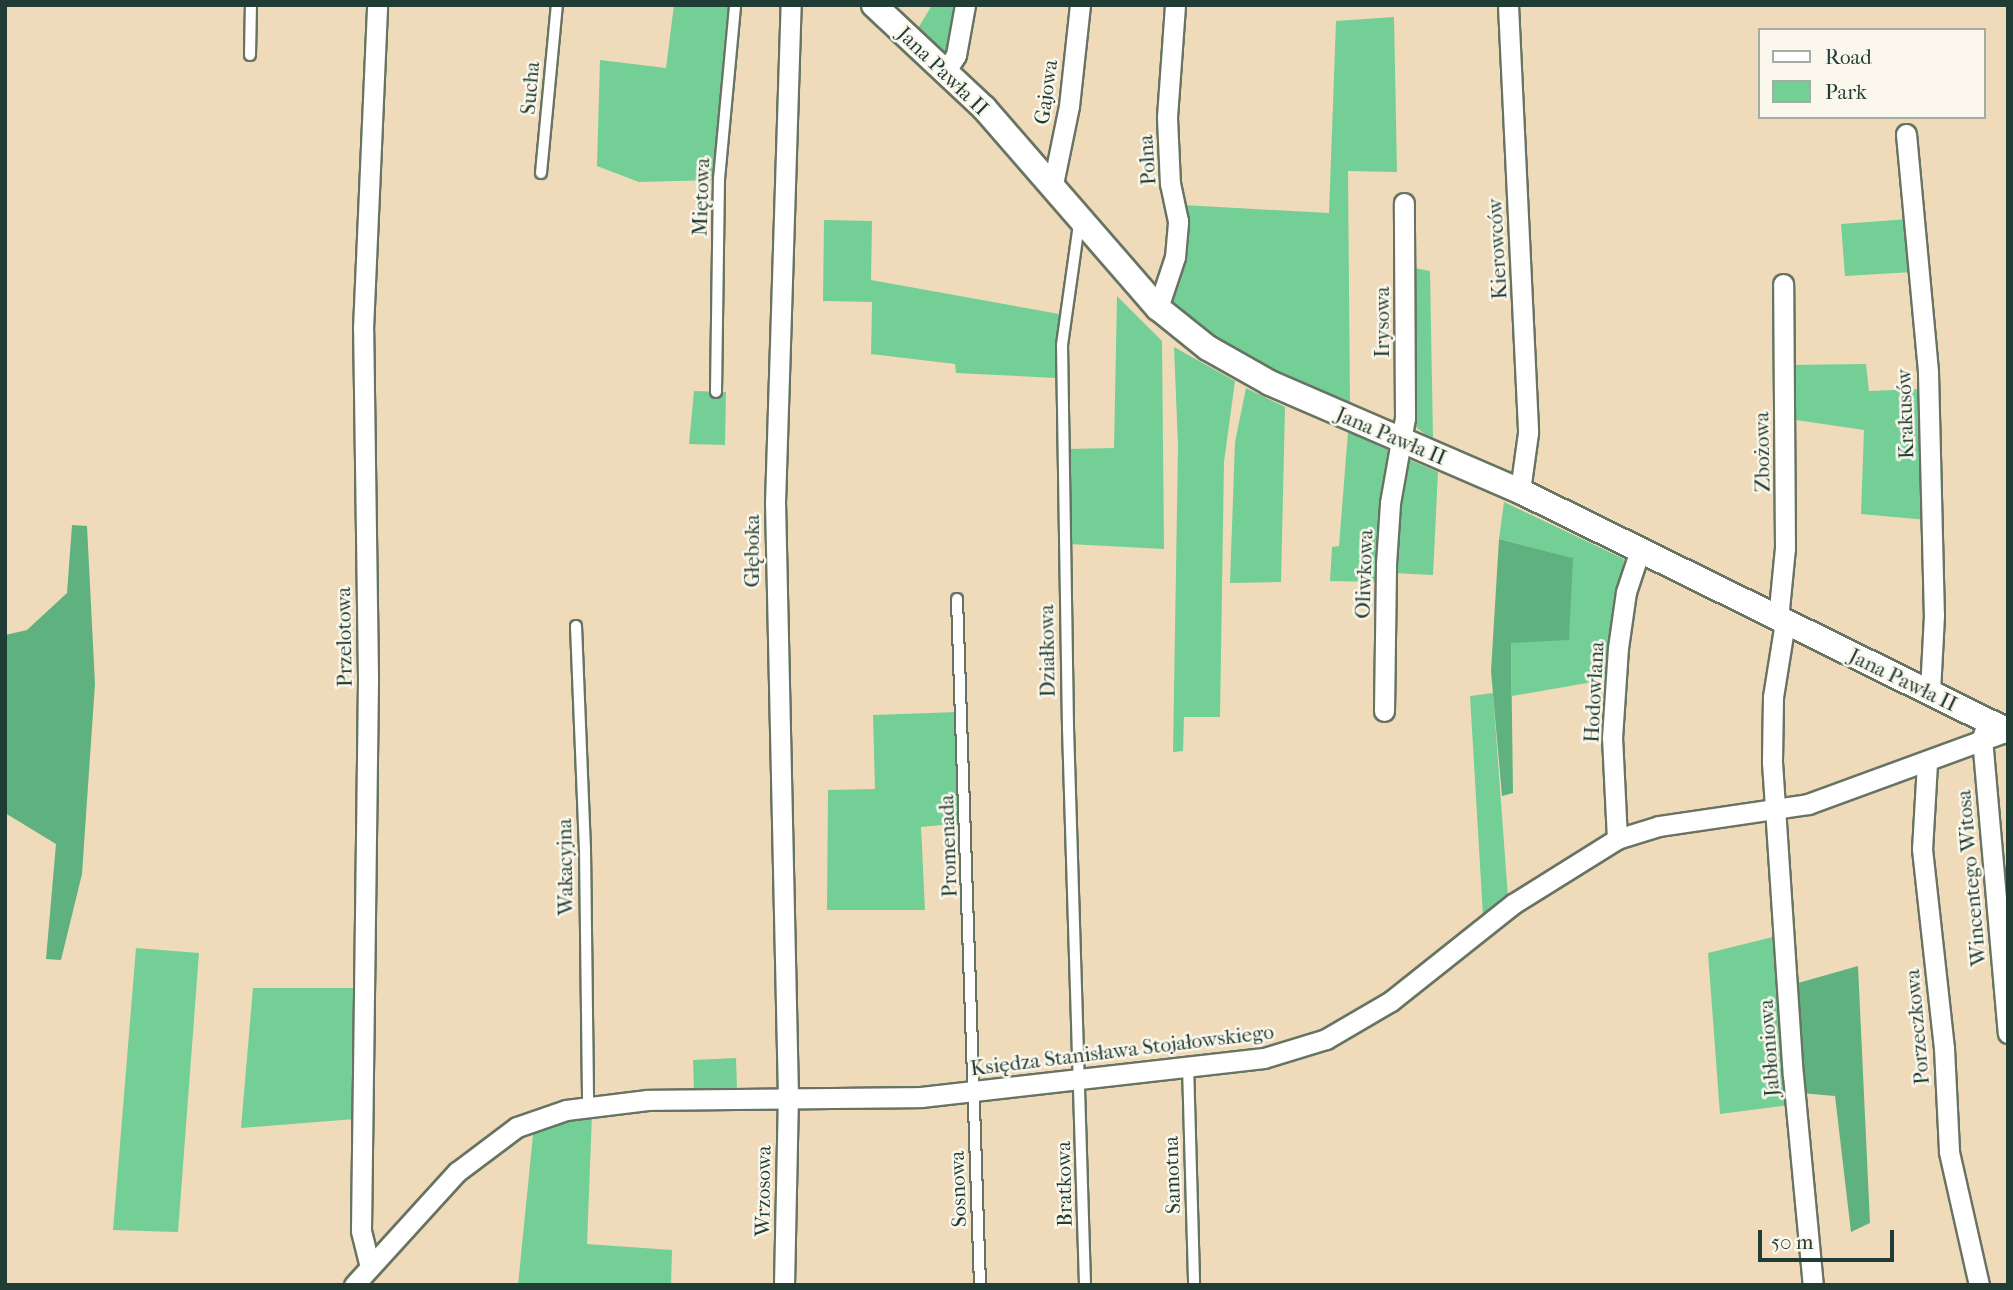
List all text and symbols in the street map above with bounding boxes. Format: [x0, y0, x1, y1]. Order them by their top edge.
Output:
street label: Jana Pawła II [892, 21, 994, 121]
legend [1758, 28, 1985, 119]
text: Road [1825, 45, 1872, 69]
street label: Gajowa [1029, 58, 1063, 126]
street label: Sucha [515, 60, 545, 116]
text: Park [1825, 80, 1867, 104]
street label: Polna [1133, 134, 1161, 186]
street label: Miętowa [687, 157, 715, 237]
street label: Kierowców [1482, 198, 1512, 300]
street label: Irysowa [1369, 286, 1395, 358]
street label: Krakusów [1891, 368, 1919, 460]
street label: Jana Pawła II [1332, 402, 1450, 470]
street label: Zbożowa [1749, 412, 1775, 492]
street label: Głęboka [739, 515, 765, 587]
street label: Oliwkowa [1350, 529, 1378, 619]
street label: Przelotowa [331, 587, 357, 687]
street label: Działkowa [1034, 604, 1060, 698]
street label: Hodowlana [1579, 641, 1609, 743]
street label: Jana Pawła II [1845, 643, 1961, 717]
street label: Wincentego Witosa [1951, 789, 1991, 967]
street label: Promenada [934, 794, 962, 898]
street label: Wakacyjna [552, 818, 578, 916]
street label: Porzeczkowa [1899, 968, 1935, 1086]
street label: Jabłoniowa [1753, 998, 1785, 1098]
street label: Księdza Stanisława Stojałowskiego [969, 1019, 1275, 1081]
street label: Samotna [1158, 1136, 1186, 1214]
street label: Bratkowa [1051, 1141, 1077, 1227]
street label: Wrzosowa [750, 1145, 776, 1237]
street label: Sosnowa [944, 1150, 972, 1228]
scale bar [1761, 1216, 1898, 1260]
text: 50 m [1771, 1230, 1814, 1254]

